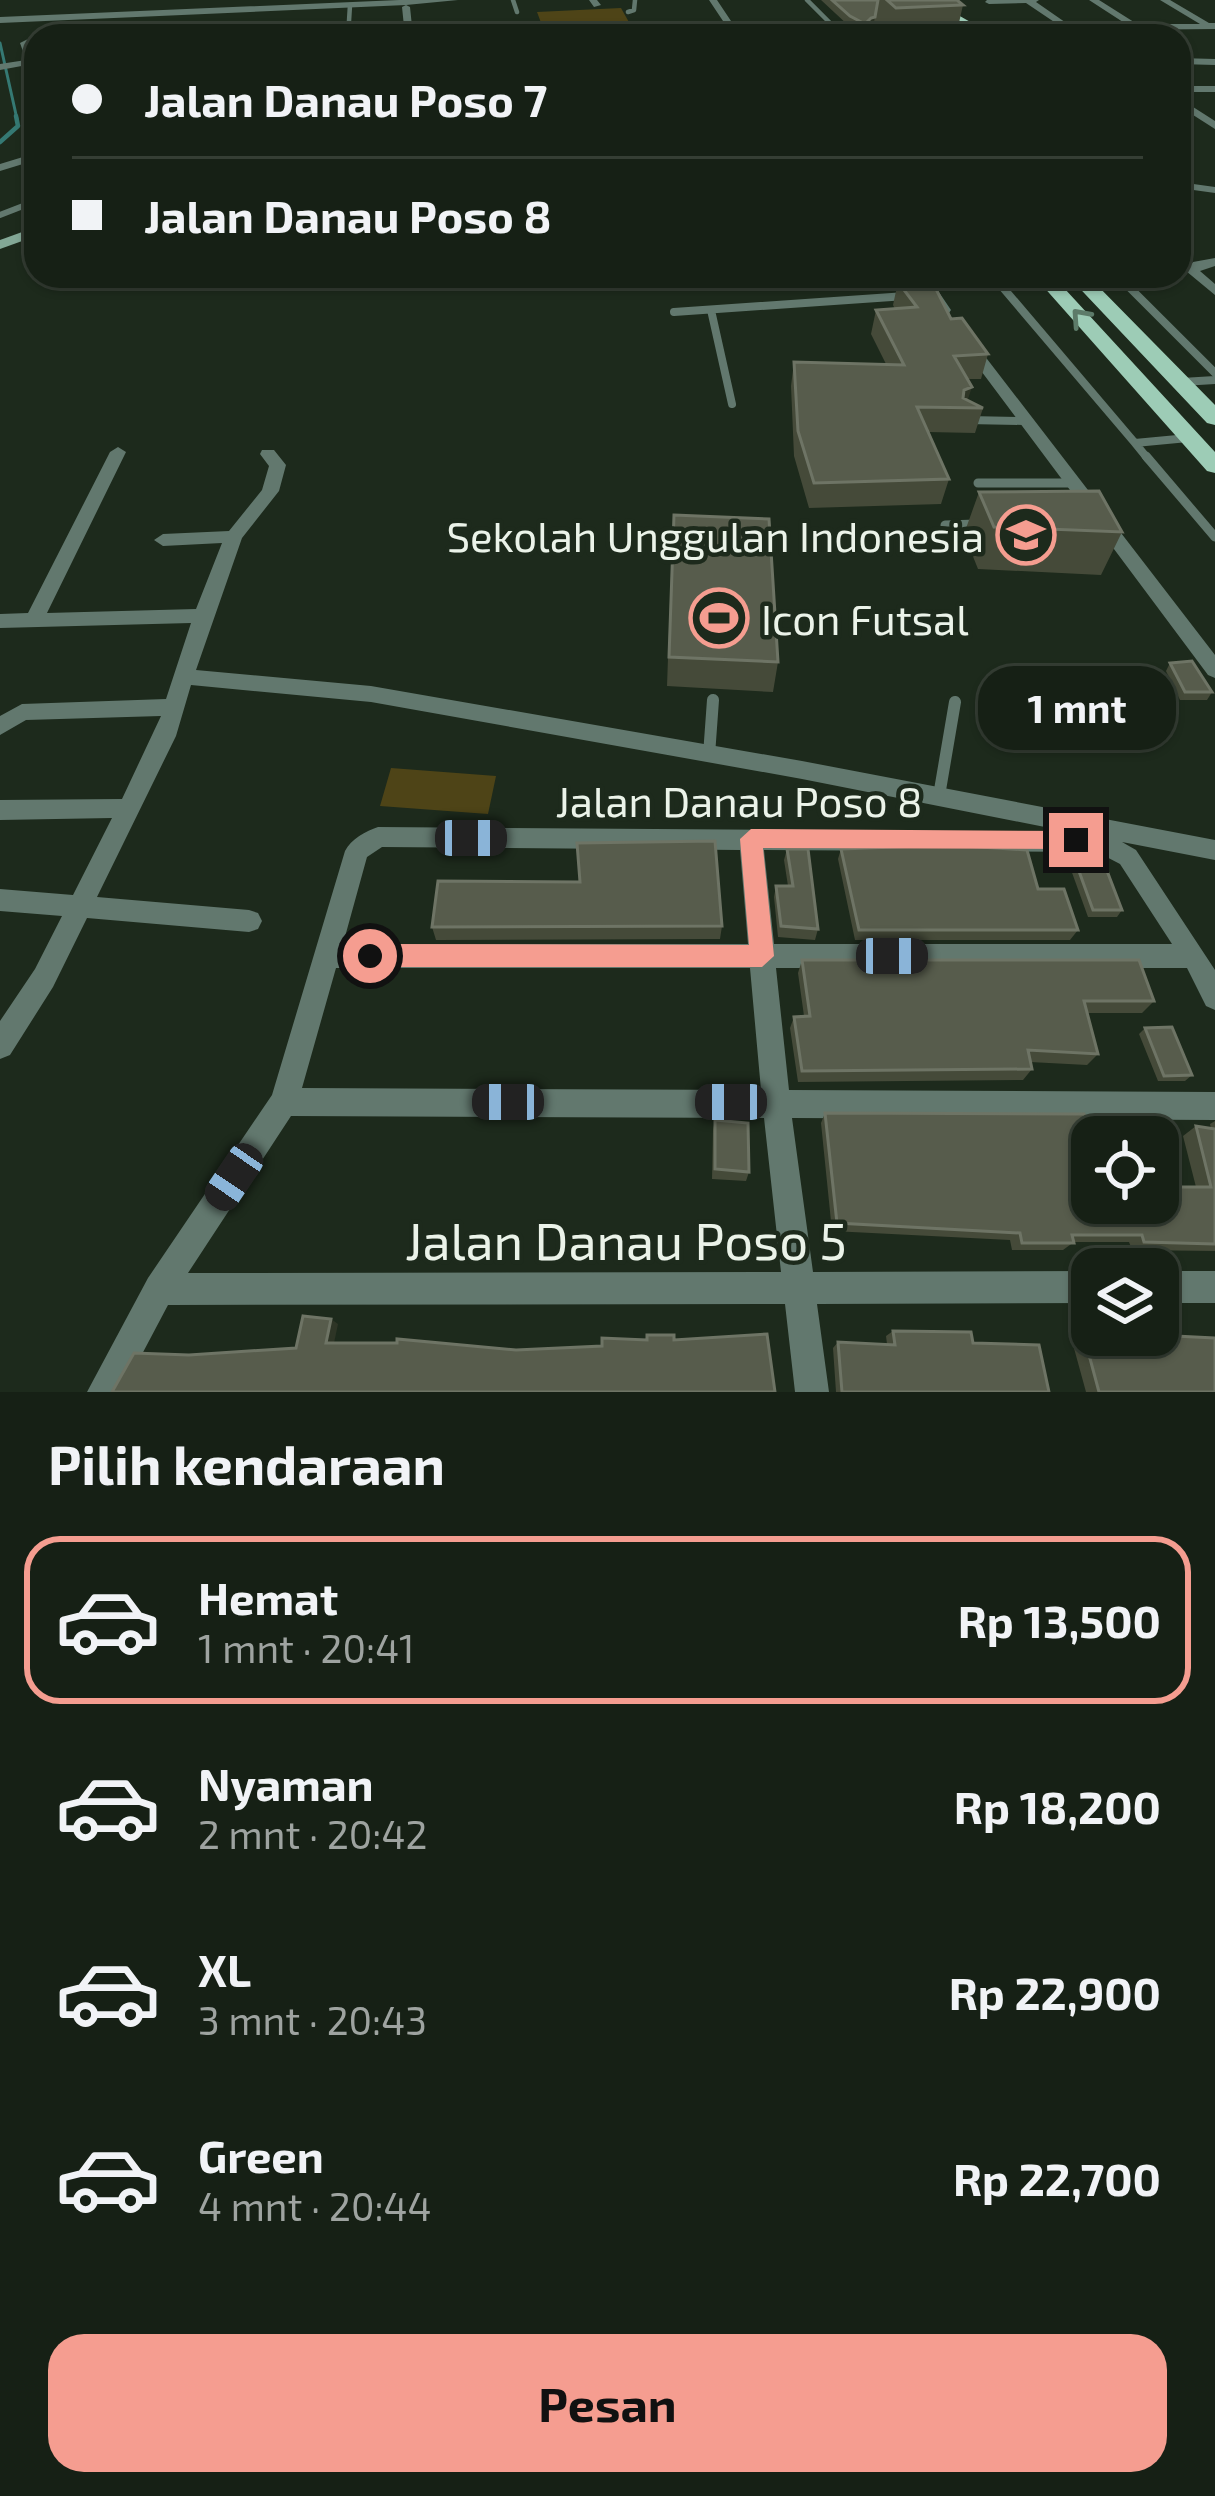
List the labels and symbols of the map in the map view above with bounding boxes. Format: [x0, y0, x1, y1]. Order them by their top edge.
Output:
one-way arrow [1073, 310, 1095, 331]
school or university icon: Sekolah Unggulan Indonesia [995, 504, 1057, 566]
place label: Sekolah Unggulan Indonesia [446, 510, 984, 560]
sports icon: Icon Futsal [688, 587, 750, 649]
place label: Icon Futsal [761, 593, 969, 643]
callout: 1 mnt [977, 666, 1175, 750]
street label: Jalan Danau Poso 8 [556, 775, 922, 825]
route end [1049, 813, 1103, 867]
car [435, 820, 507, 856]
route start [343, 929, 397, 983]
car [856, 938, 928, 974]
car [472, 1084, 544, 1120]
car [695, 1084, 767, 1120]
car [199, 1137, 269, 1217]
street label: Jalan Danau Poso 5 [405, 1209, 847, 1270]

